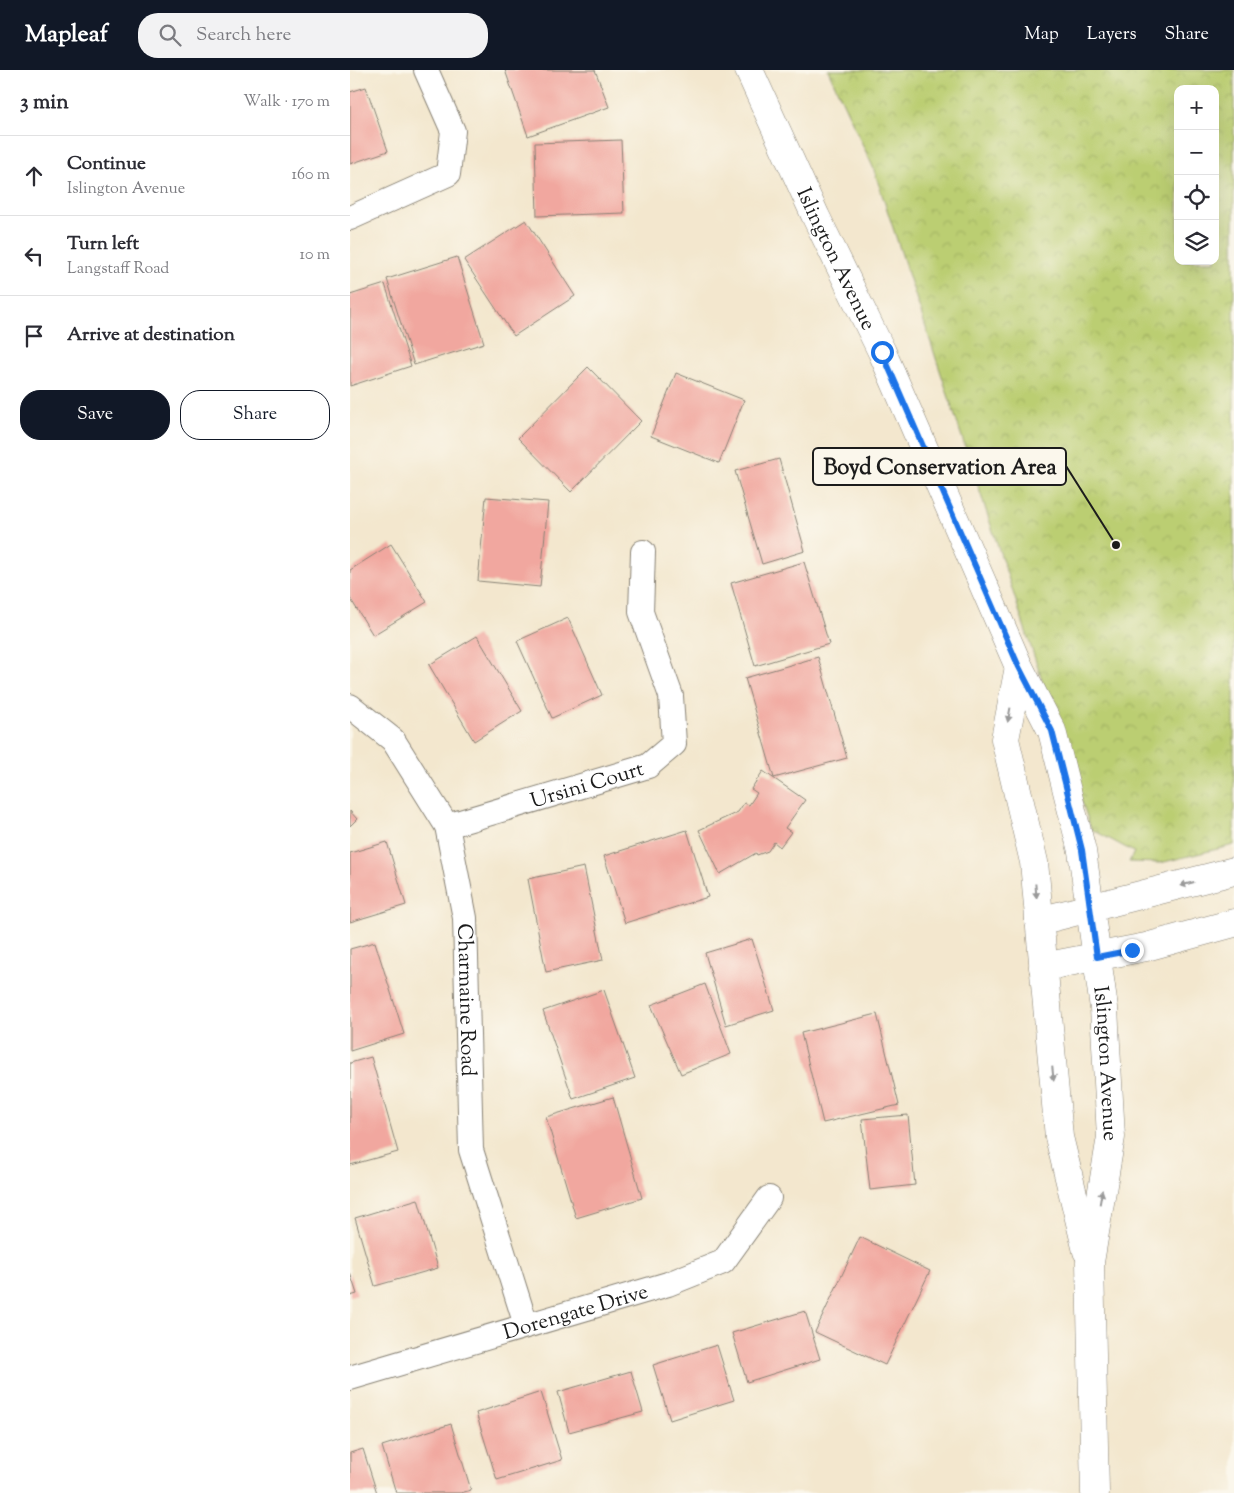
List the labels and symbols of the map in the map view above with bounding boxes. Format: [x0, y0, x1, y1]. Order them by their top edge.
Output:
street label: Islington Avenue [788, 183, 882, 336]
route start [871, 341, 894, 364]
callout: Boyd Conservation Area [813, 448, 1066, 485]
text: Boyd Conservation Area [823, 453, 1057, 485]
one-way arrow [1005, 707, 1013, 723]
street label: Ursini Court [527, 755, 648, 817]
one-way arrow [1179, 880, 1194, 888]
one-way arrow [1033, 884, 1041, 900]
street label: Charmaine Road [448, 923, 482, 1077]
route end [1121, 939, 1144, 962]
street label: Islington Avenue [1084, 984, 1124, 1142]
one-way arrow [1049, 1066, 1057, 1082]
one-way arrow [1097, 1188, 1105, 1204]
street label: Dorengate Drive [500, 1278, 652, 1349]

